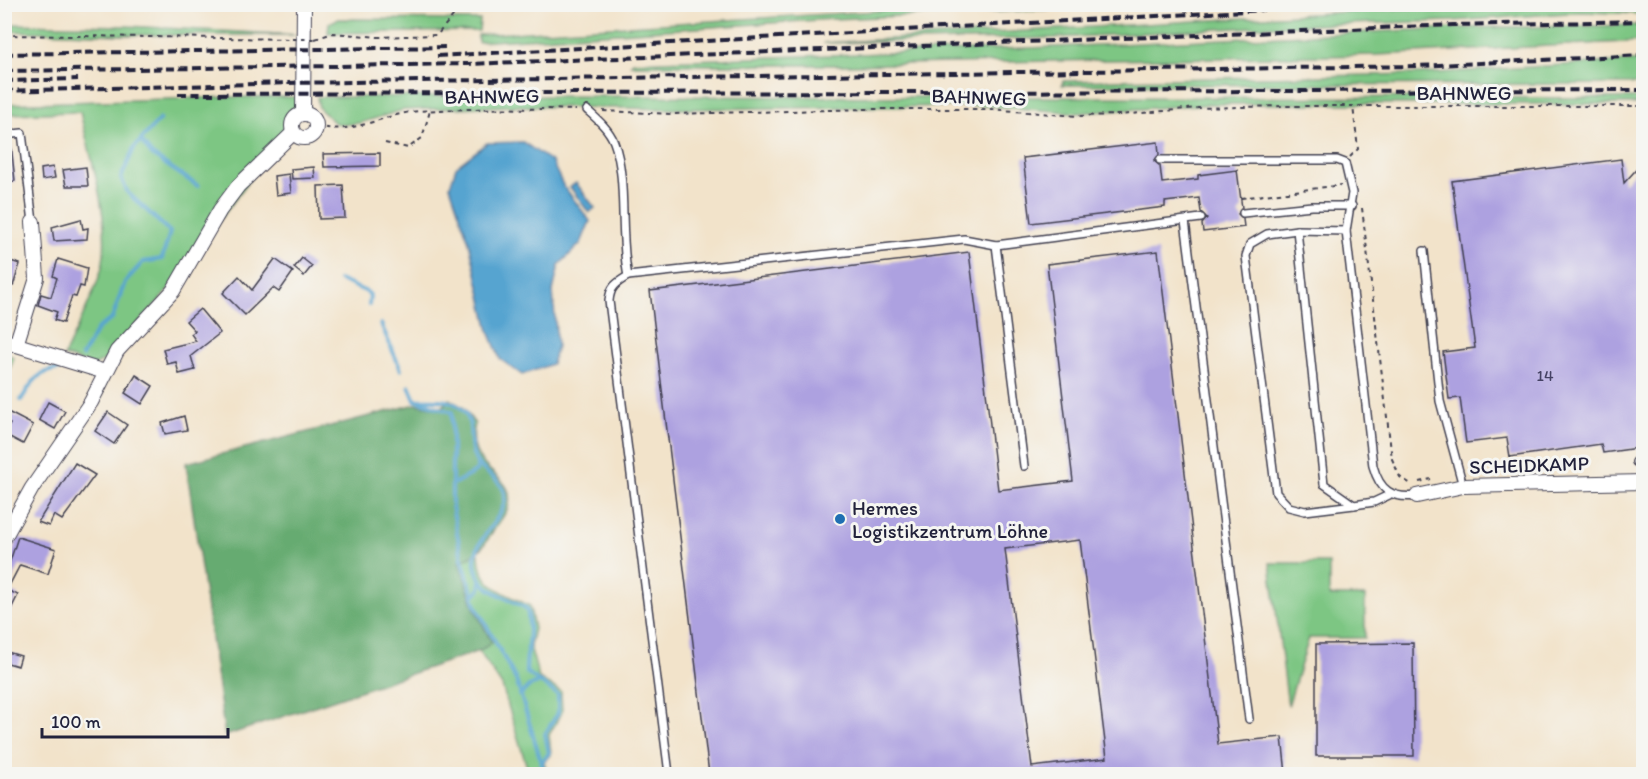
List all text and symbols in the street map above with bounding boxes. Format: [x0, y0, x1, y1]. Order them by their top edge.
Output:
street label: BAHNWEG [1416, 81, 1512, 105]
street label: BAHNWEG [444, 83, 540, 109]
street label: BAHNWEG [931, 83, 1027, 111]
house number: 14 [1536, 366, 1554, 385]
street label: SCHEIDKAMP [1469, 451, 1589, 479]
place label: Hermes Logistikzentrum Löhne [852, 496, 1048, 543]
marker: Hermes Logistikzentrum Löhne [833, 512, 847, 526]
scale bar [42, 701, 228, 739]
text: 100 m [51, 711, 101, 733]

